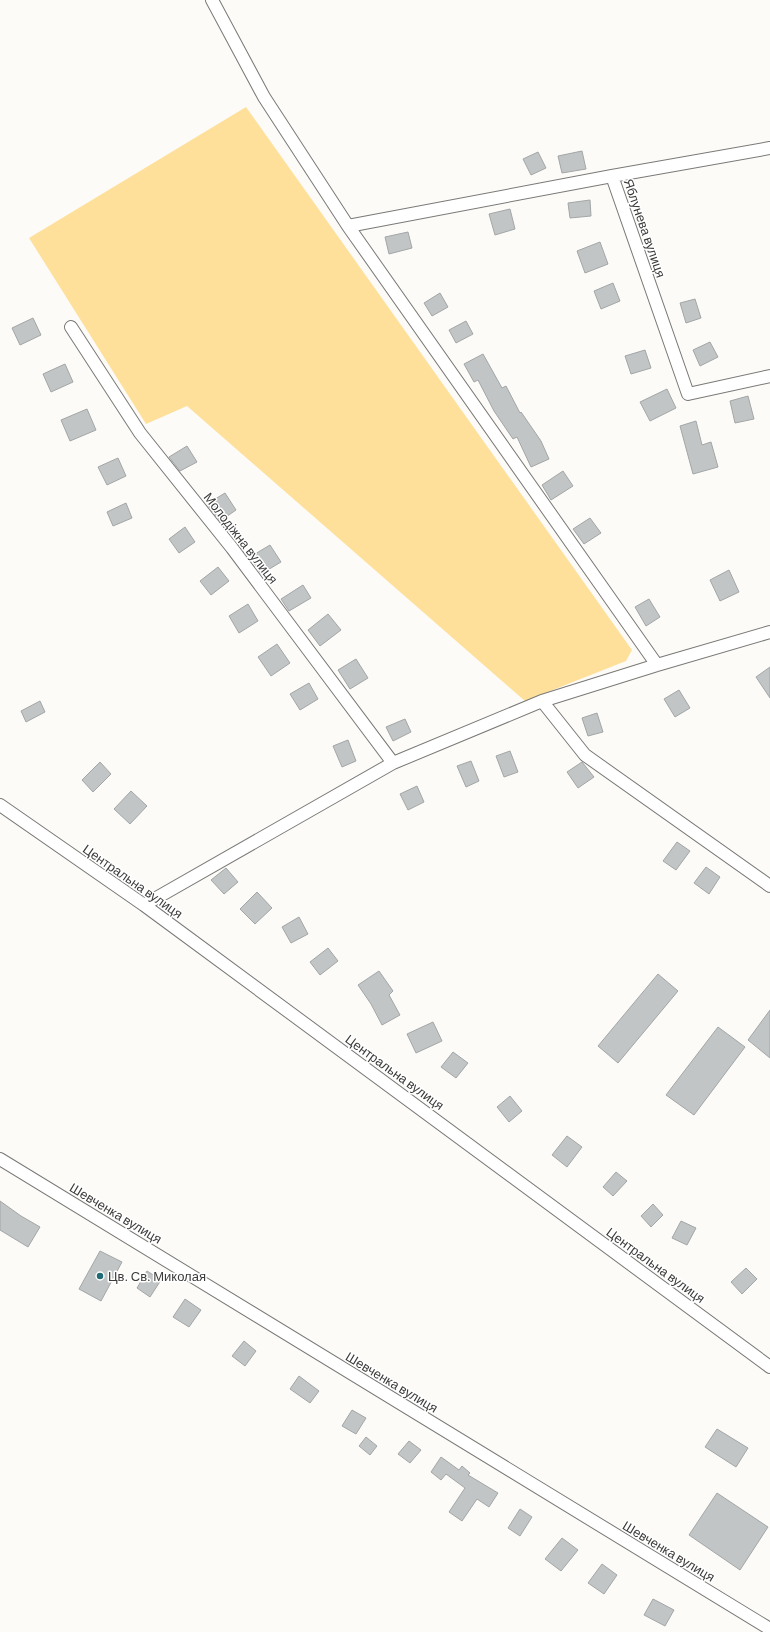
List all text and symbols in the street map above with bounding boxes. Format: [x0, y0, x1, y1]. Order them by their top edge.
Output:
street label: Яблунева вулиця [621, 176, 669, 280]
street label: Молодіжна вулиця [201, 489, 281, 587]
street label: Центральна вулиця [80, 841, 186, 921]
street label: Центральна вулиця [343, 1031, 447, 1113]
street label: Шевченка вулиця [67, 1179, 165, 1247]
street label: Центральна вулиця [604, 1224, 708, 1306]
place label: Цв. Св. Миколая [108, 1268, 206, 1284]
marker: Цв. Св. Миколая [95, 1271, 105, 1281]
street label: Шевченка вулиця [343, 1348, 441, 1416]
street label: Шевченка вулиця [620, 1517, 718, 1585]

